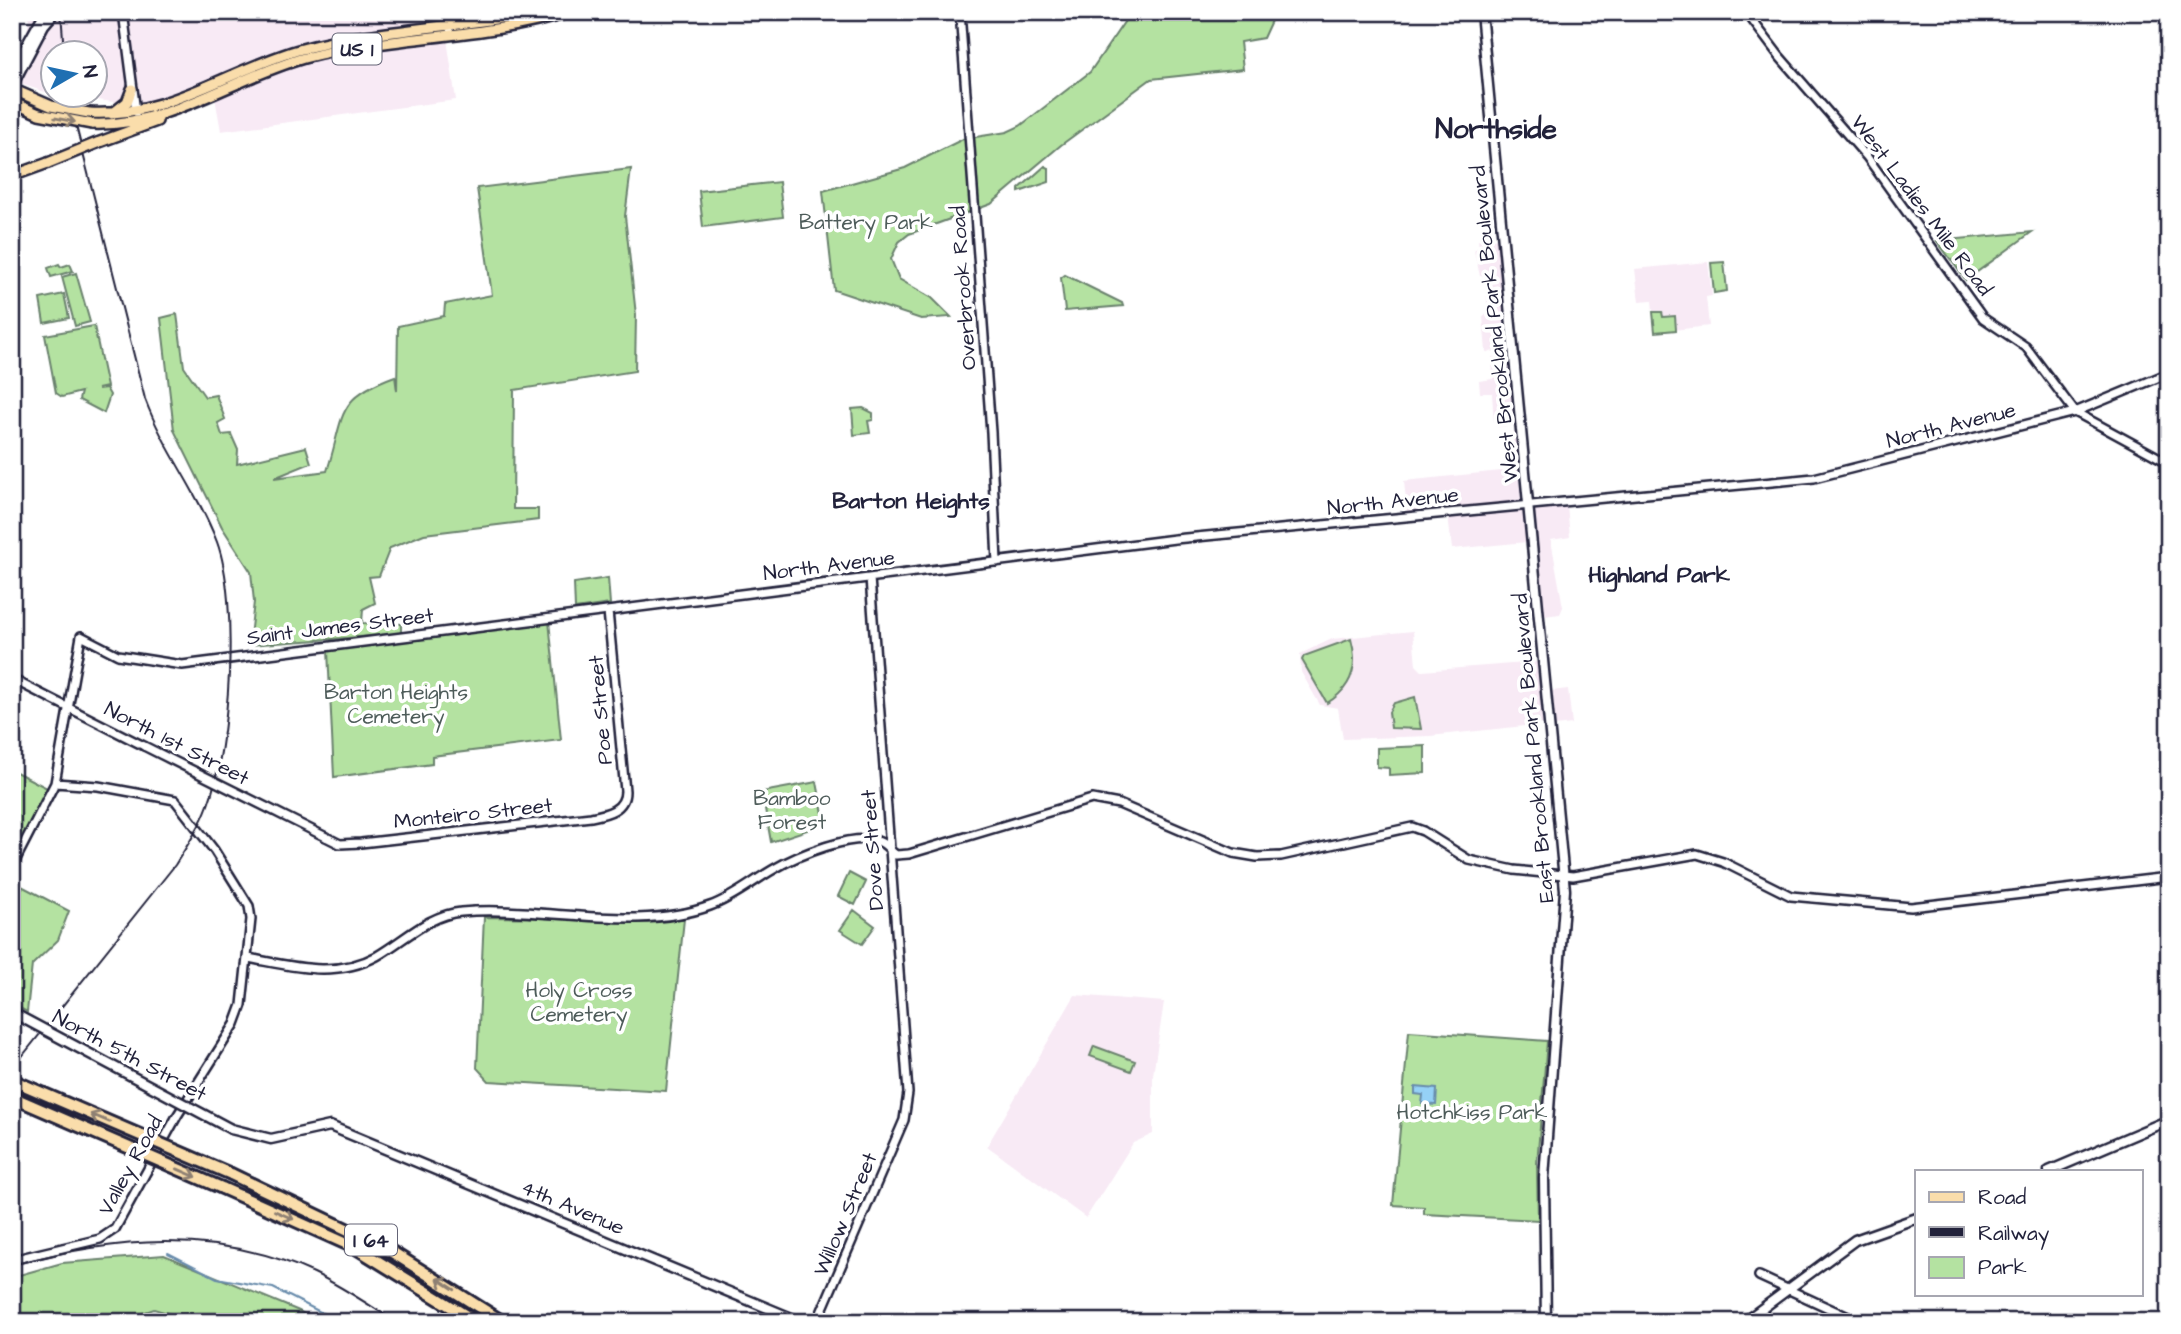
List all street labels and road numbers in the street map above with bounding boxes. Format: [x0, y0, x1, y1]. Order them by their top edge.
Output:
road number: US 1 [332, 34, 382, 64]
street label: West Ladies Mile Road [1844, 109, 1999, 302]
street label: West Brookland Park Boulevard [1463, 164, 1526, 484]
street label: Overbrook Road [943, 205, 984, 371]
street label: North Avenue [1884, 395, 2019, 456]
street label: North Avenue [1326, 480, 1460, 523]
street label: North Avenue [762, 543, 896, 588]
street label: East Brookland Park Boulevard [1506, 592, 1561, 904]
street label: Saint James Street [245, 601, 436, 652]
street label: Poe Street [581, 654, 620, 766]
street label: North 1st Street [99, 694, 255, 793]
street label: Dove Street [854, 788, 891, 911]
street label: Monteiro Street [392, 791, 554, 836]
street label: North 5th Street [48, 1003, 212, 1109]
street label: Valley Road [91, 1110, 172, 1221]
street label: Willow Street [806, 1148, 885, 1280]
street label: 4th Avenue [517, 1173, 629, 1242]
road number: I 64 [345, 1224, 397, 1256]

